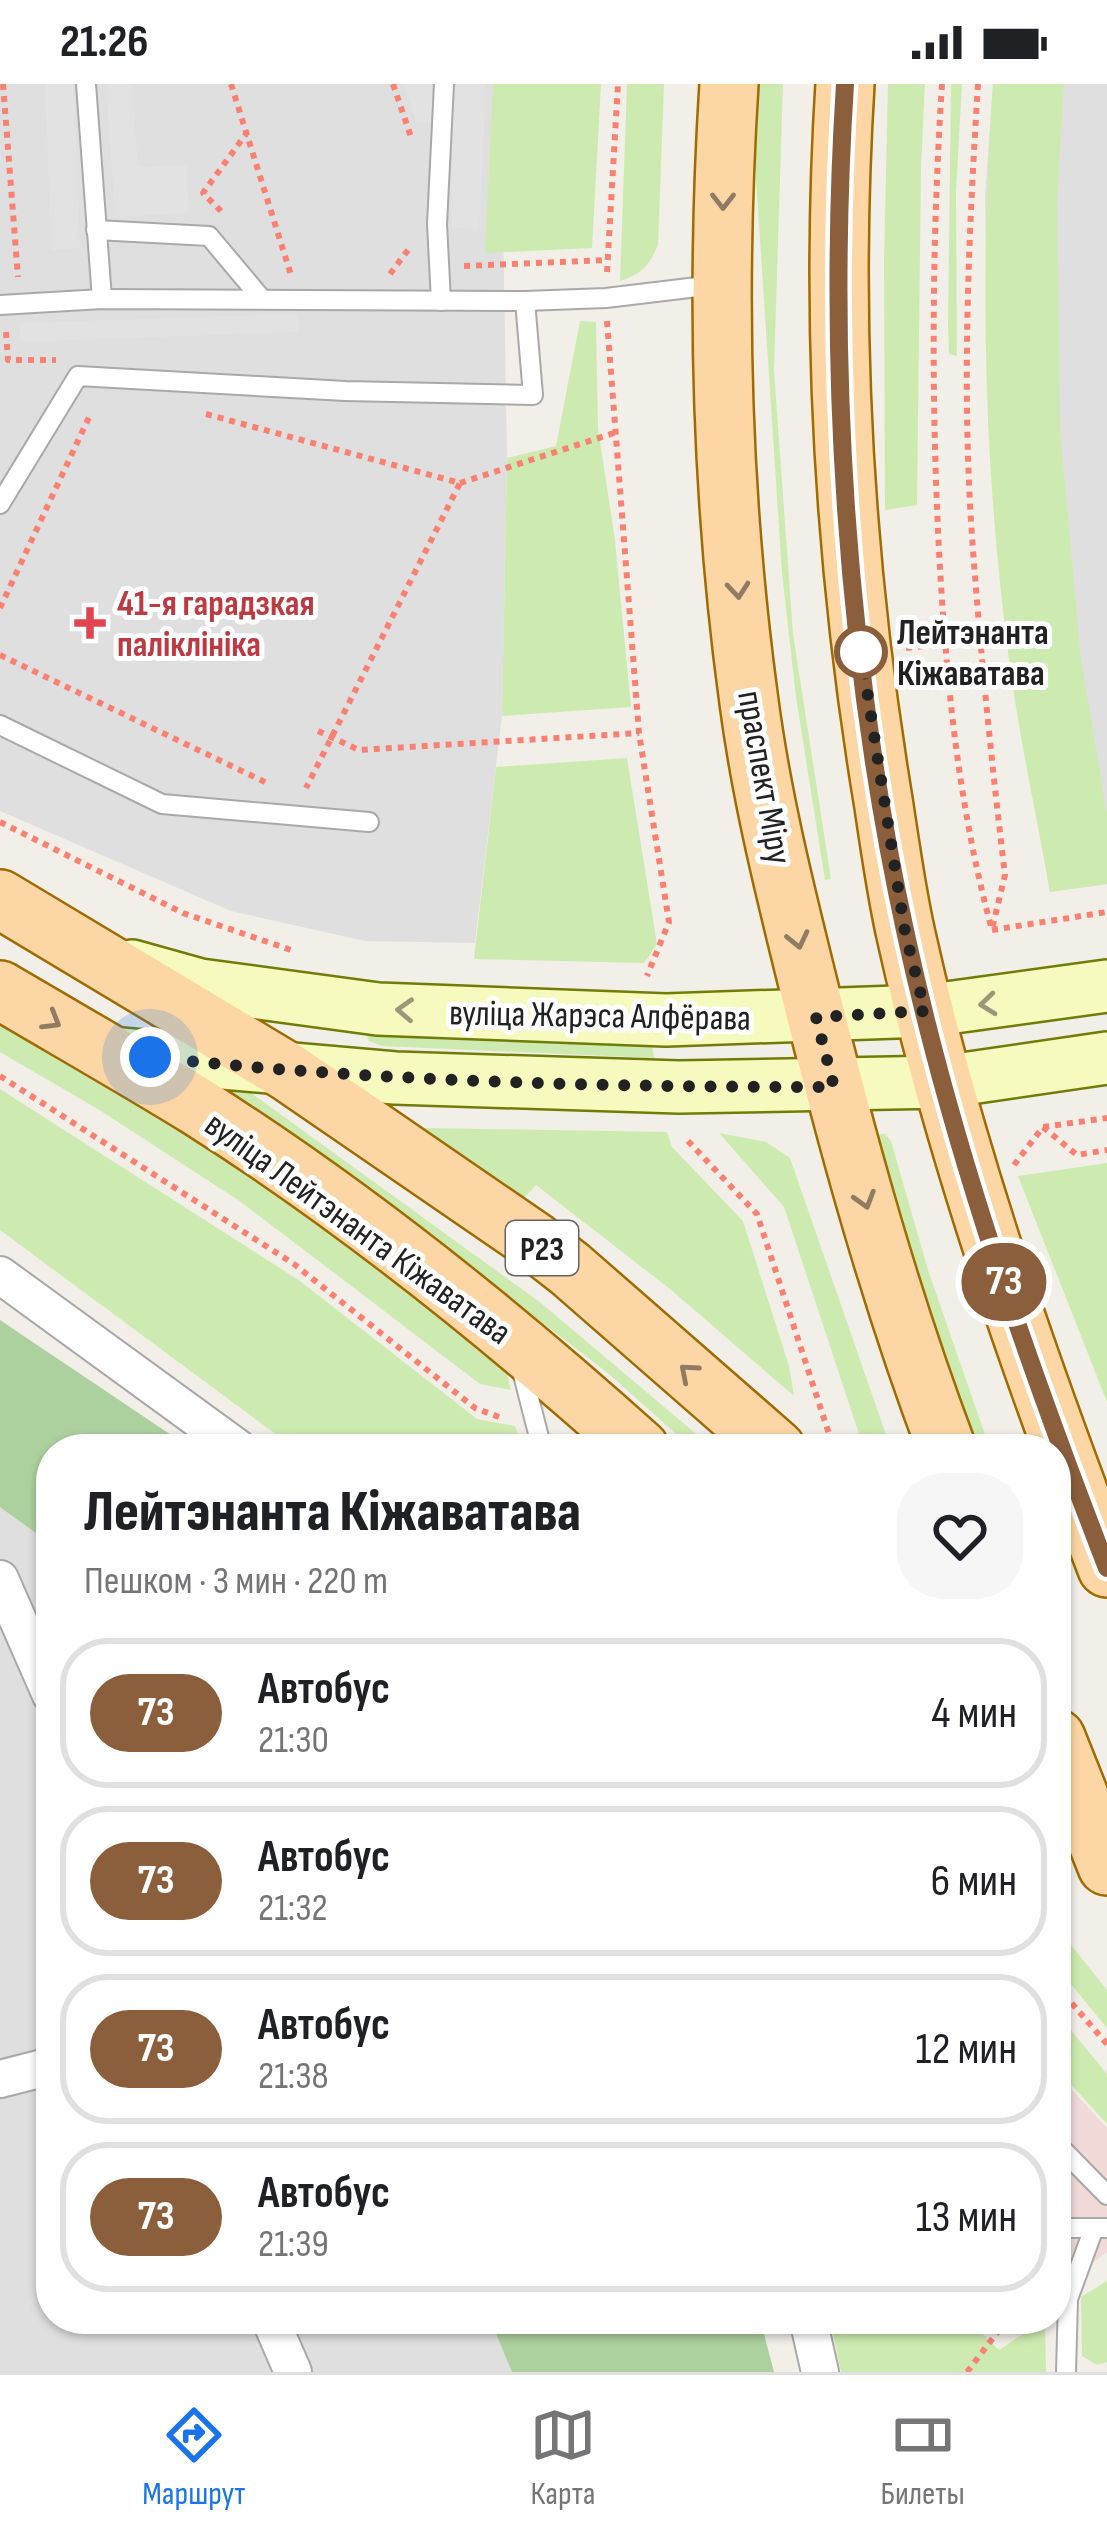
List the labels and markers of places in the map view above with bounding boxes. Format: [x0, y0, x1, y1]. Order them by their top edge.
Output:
place label: 41-я гарадзкая паліклініка [117, 583, 315, 667]
marker: 41-я гарадзкая паліклініка [74, 607, 106, 639]
place label: Лейтэнанта Кіжаватава [897, 612, 1049, 696]
marker: Лейтэнанта Кіжаватава [836, 627, 886, 677]

